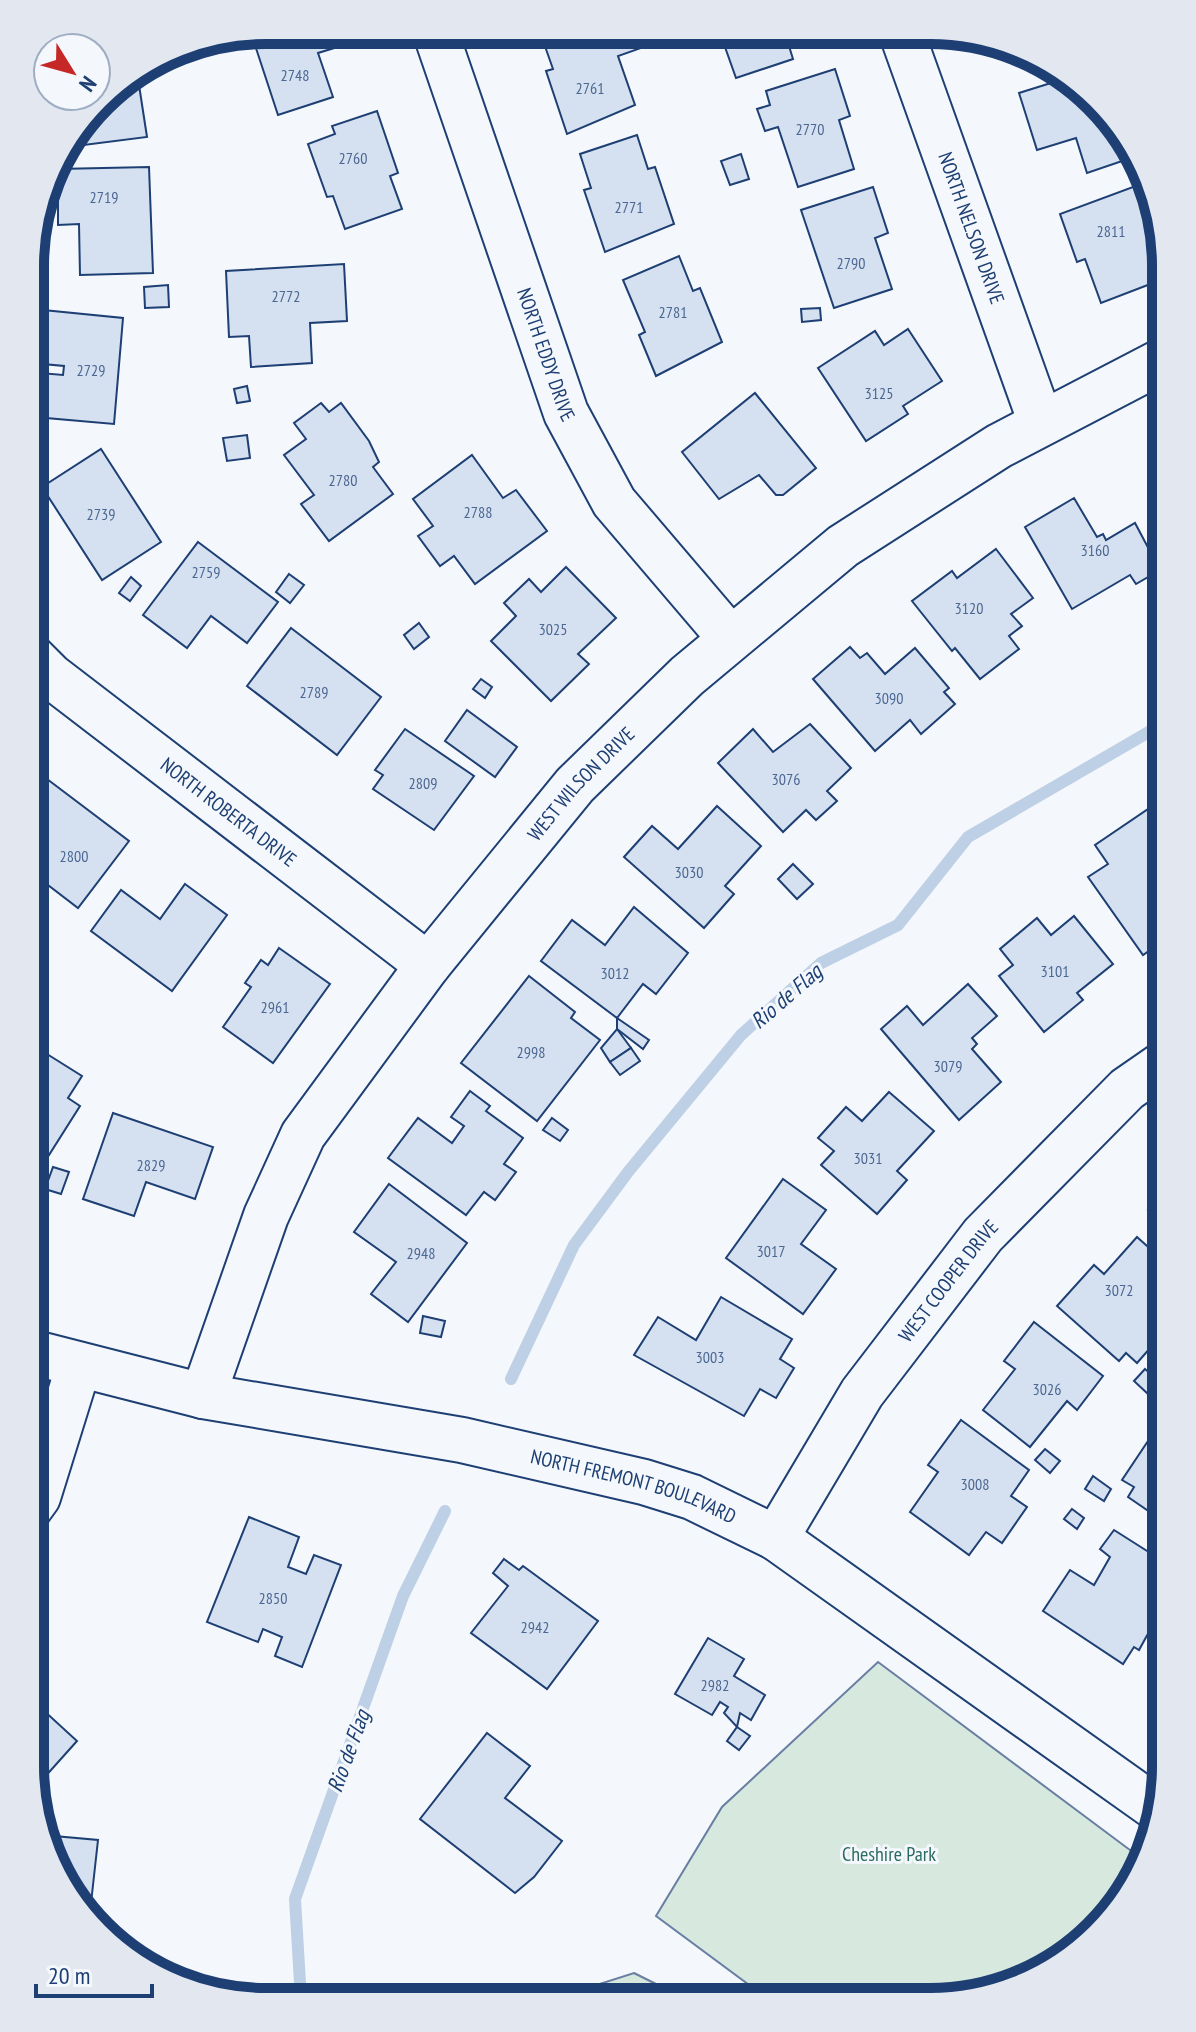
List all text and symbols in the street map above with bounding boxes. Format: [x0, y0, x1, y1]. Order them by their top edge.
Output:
north arrow [32, 32, 112, 112]
house number: 2748 [281, 65, 309, 85]
text: N [73, 71, 103, 97]
house number: 2761 [576, 78, 604, 98]
house number: 2770 [796, 119, 824, 139]
house number: 2760 [339, 148, 367, 168]
street label: NORTH NELSON DRIVE [932, 149, 1010, 307]
house number: 2719 [90, 187, 118, 207]
house number: 2771 [615, 197, 643, 217]
house number: 2811 [1097, 221, 1125, 241]
house number: 2790 [837, 253, 865, 273]
street label: NORTH EDDY DRIVE [511, 285, 581, 426]
house number: 2772 [272, 286, 300, 306]
house number: 2781 [659, 302, 687, 322]
house number: 2729 [77, 360, 105, 380]
house number: 3125 [865, 383, 893, 403]
house number: 2780 [329, 470, 357, 490]
house number: 2788 [464, 502, 492, 522]
house number: 2739 [87, 504, 115, 524]
house number: 3160 [1081, 540, 1109, 560]
house number: 2759 [192, 562, 220, 582]
house number: 3120 [955, 598, 983, 618]
house number: 3025 [539, 619, 567, 639]
house number: 2789 [300, 682, 328, 702]
house number: 3090 [875, 688, 903, 708]
street label: WEST WILSON DRIVE [522, 721, 640, 846]
street label: NORTH ROBERTA DRIVE [155, 752, 302, 873]
house number: 3076 [772, 769, 800, 789]
house number: 2809 [409, 773, 437, 793]
house number: 2800 [60, 846, 88, 866]
house number: 3030 [675, 862, 703, 882]
water label: Rio de Flag [745, 956, 828, 1035]
house number: 3101 [1041, 961, 1069, 981]
house number: 3012 [601, 963, 629, 983]
house number: 2961 [261, 997, 289, 1017]
house number: 2998 [517, 1042, 545, 1062]
house number: 3079 [934, 1056, 962, 1076]
house number: 3031 [854, 1148, 882, 1168]
house number: 2829 [137, 1155, 165, 1175]
street label: WEST COOPER DRIVE [893, 1214, 1004, 1347]
house number: 3017 [757, 1241, 785, 1261]
house number: 2948 [407, 1243, 435, 1263]
house number: 3072 [1105, 1280, 1133, 1300]
house number: 3003 [696, 1347, 724, 1367]
house number: 3026 [1033, 1379, 1061, 1399]
street label: NORTH FREMONT BOULEVARD [528, 1443, 740, 1530]
house number: 3008 [961, 1474, 989, 1494]
house number: 2850 [259, 1588, 287, 1608]
house number: 2942 [521, 1617, 549, 1637]
house number: 2982 [701, 1675, 729, 1695]
water label: Rio de Flag [320, 1705, 376, 1796]
park label: Cheshire Park [842, 1841, 936, 1867]
scale bar [36, 1948, 152, 1998]
text: 20 m [48, 1960, 90, 1991]

